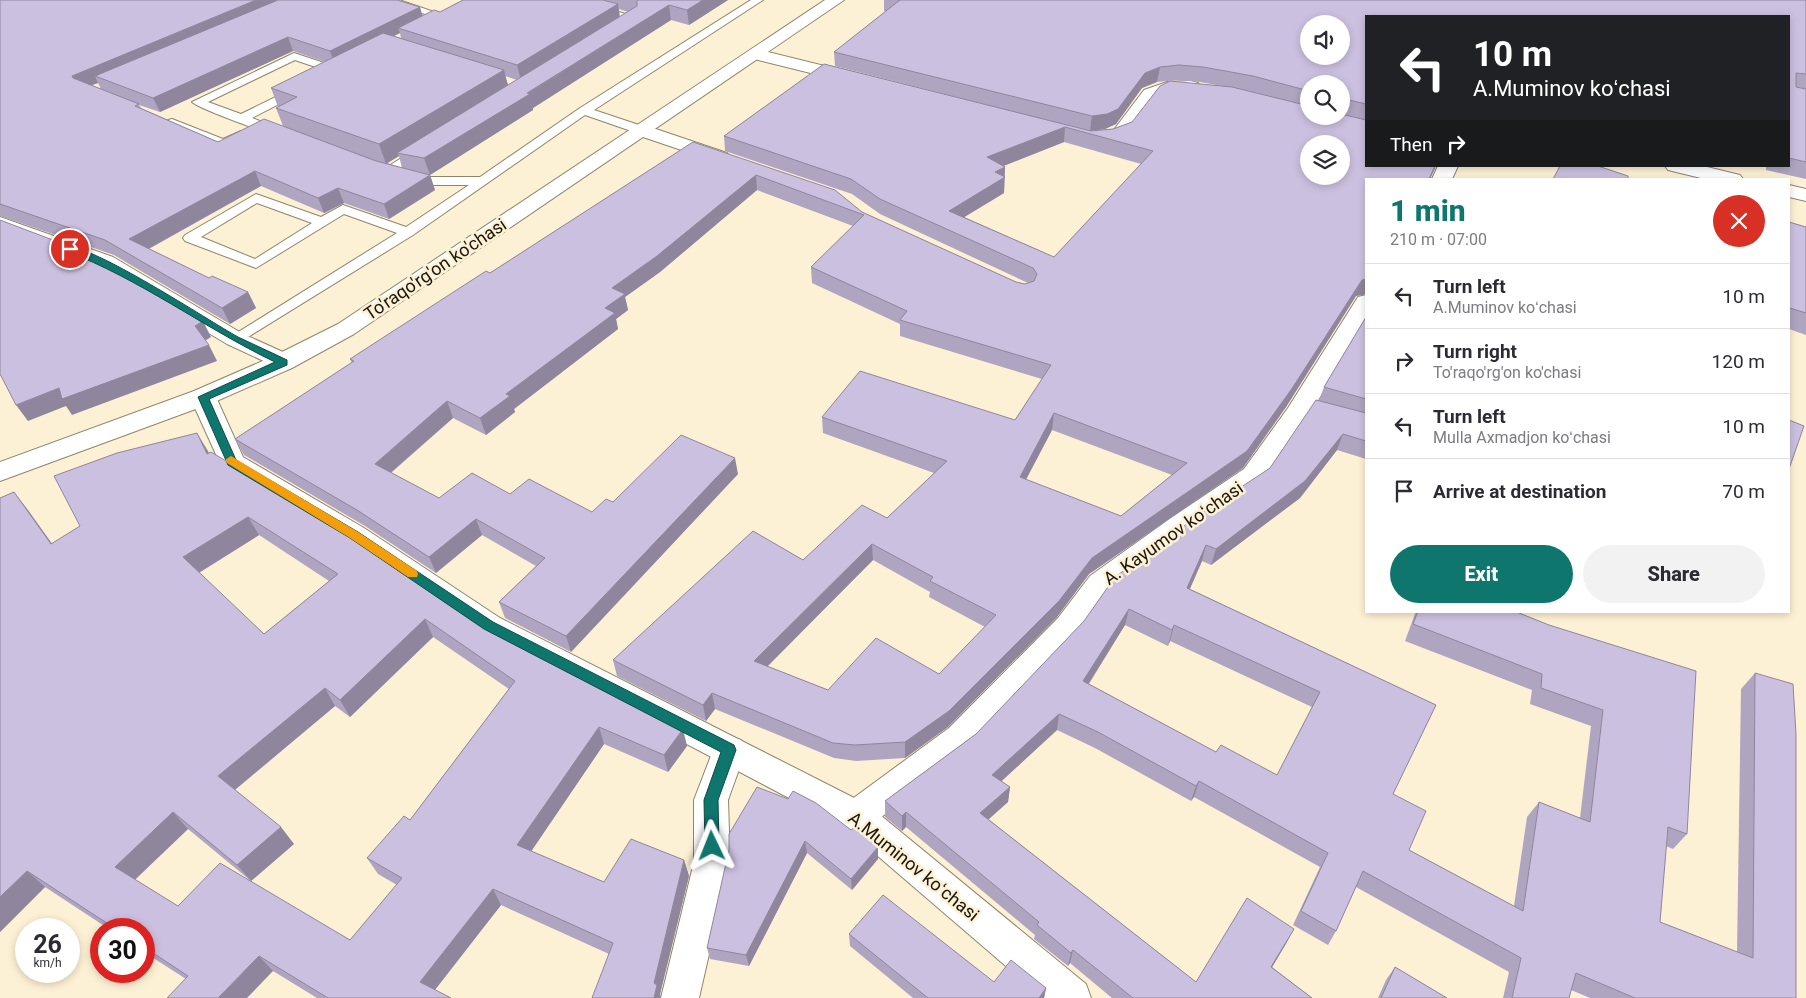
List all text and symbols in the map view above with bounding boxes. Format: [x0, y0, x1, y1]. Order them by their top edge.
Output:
map controls [1300, 15, 1350, 185]
button: sound [1300, 15, 1350, 65]
text: 10 m [1473, 34, 1552, 75]
icon: left [1390, 35, 1455, 100]
button: search [1300, 75, 1350, 125]
text: A.Muminov koʻchasi [1473, 76, 1671, 101]
icon: right [1442, 130, 1470, 158]
text: Then [1390, 133, 1432, 156]
button: layers [1300, 135, 1350, 185]
text: 1 min [1390, 193, 1466, 228]
button: close [1713, 195, 1765, 247]
street label: To'raqo'rg'on ko'chasi [360, 214, 510, 324]
pin [49, 228, 91, 270]
text: 210 m · 07:00 [1390, 230, 1487, 249]
icon: arrive [56, 235, 84, 263]
text: Turn left [1433, 275, 1506, 298]
icon: left [1390, 282, 1418, 310]
text: 10 m [1722, 285, 1765, 308]
text: A.Muminov koʻchasi [1433, 298, 1577, 317]
text: Turn right [1433, 340, 1517, 363]
icon: right [1390, 347, 1418, 375]
text: 120 m [1712, 350, 1765, 373]
text: To'raqo'rg'on ko'chasi [1433, 363, 1581, 382]
text: Turn left [1433, 405, 1506, 428]
icon: left [1390, 412, 1418, 440]
text: 10 m [1722, 415, 1765, 438]
text: Mulla Axmadjon koʻchasi [1433, 428, 1611, 447]
street label: A. Kayumov koʻchasi [1099, 477, 1247, 589]
icon: arrive [1390, 477, 1418, 505]
text: Arrive at destination [1433, 480, 1606, 503]
text: 70 m [1722, 480, 1765, 503]
button: Exit [1390, 545, 1573, 603]
button: Share [1583, 545, 1765, 603]
street label: A.Muminov koʻchasi [845, 807, 983, 925]
position arrow [685, 819, 737, 871]
speed limit sign: 30 [90, 918, 155, 983]
text: 26 [33, 930, 62, 959]
text: km/h [33, 956, 62, 970]

